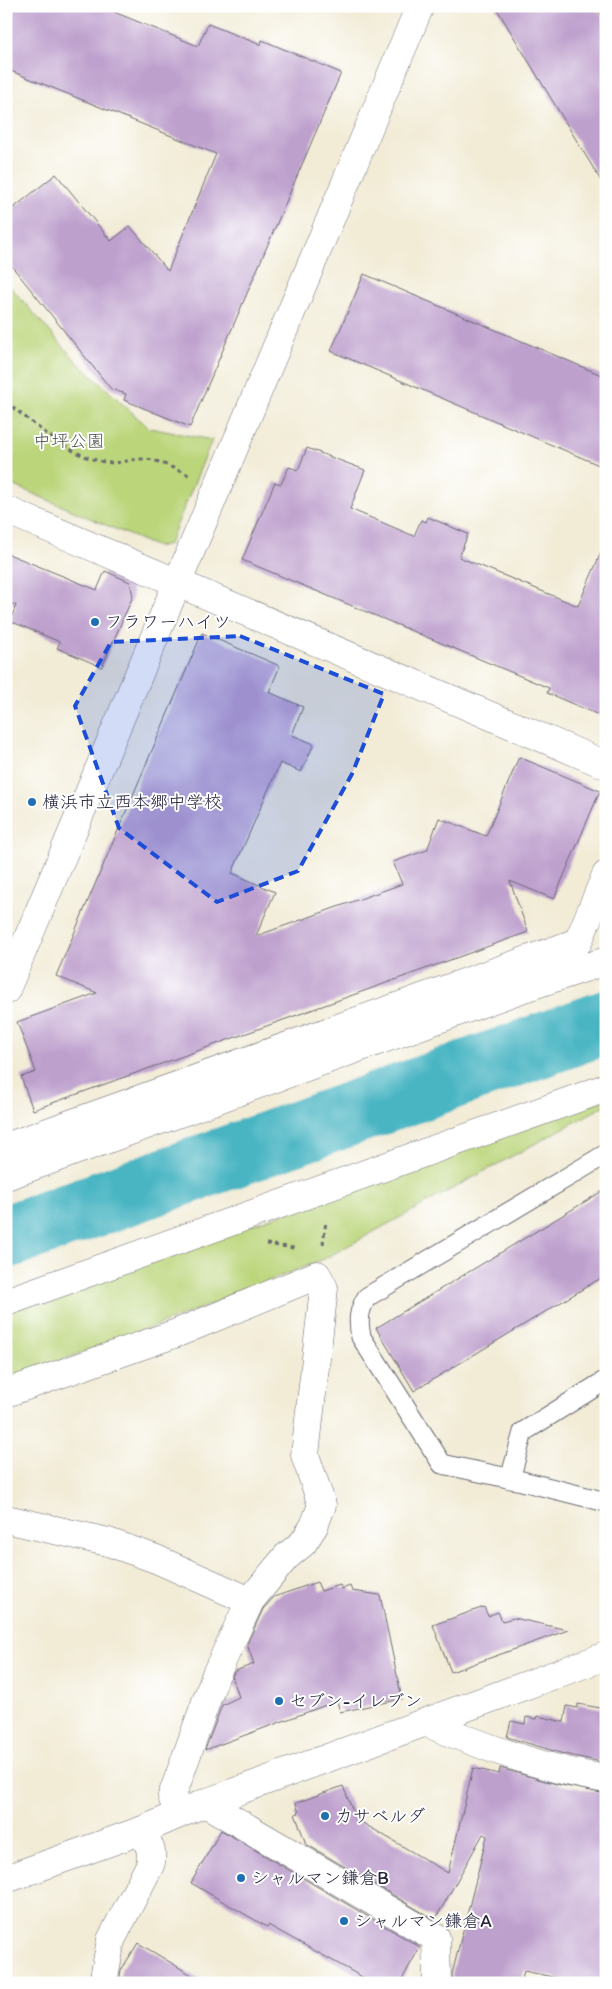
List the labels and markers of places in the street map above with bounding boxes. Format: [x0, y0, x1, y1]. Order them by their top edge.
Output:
place label: フラワーハイツ [105, 611, 231, 633]
marker: フラワーハイツ [89, 616, 101, 628]
place label: 横浜市立西本郷中学校 [42, 791, 222, 813]
marker: 横浜市立西本郷中学校 [26, 796, 38, 808]
place label: セブン-イレブン [289, 1690, 422, 1712]
marker: セブン-イレブン [273, 1695, 285, 1707]
place label: カサベルダ [335, 1805, 425, 1827]
marker: カサベルダ [319, 1810, 331, 1822]
place label: シャルマン鎌倉B [251, 1867, 389, 1889]
marker: シャルマン鎌倉B [235, 1872, 247, 1884]
place label: シャルマン鎌倉A [354, 1910, 492, 1932]
marker: シャルマン鎌倉A [338, 1915, 350, 1927]

